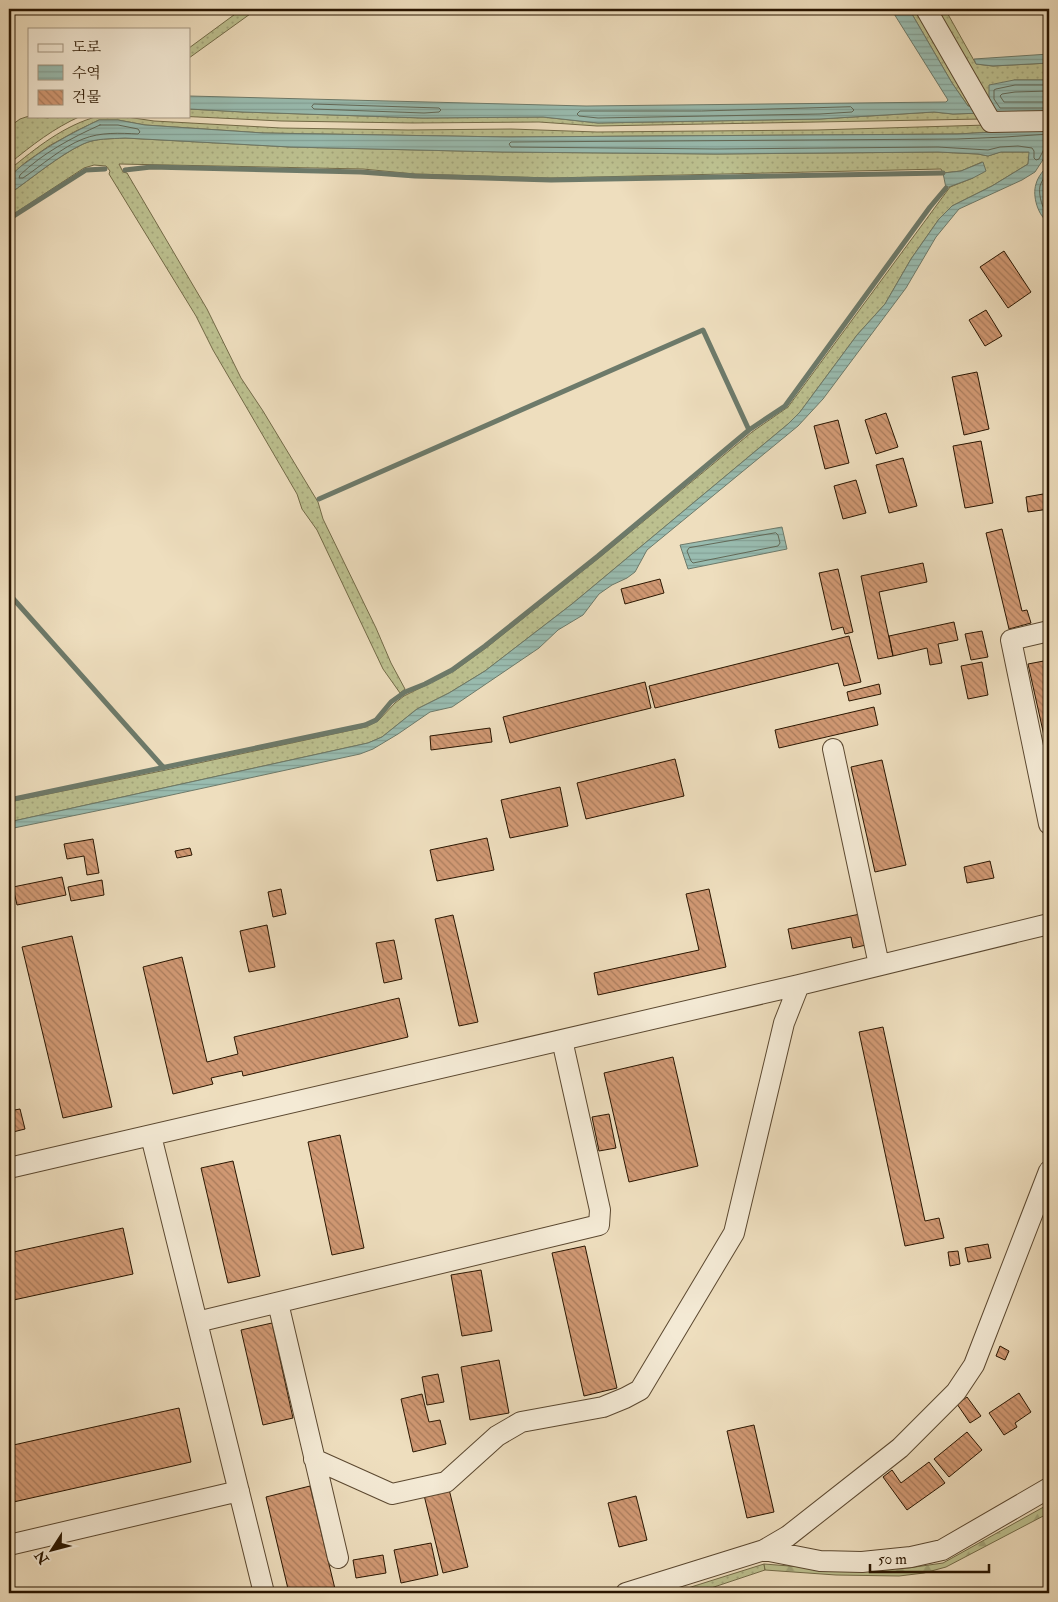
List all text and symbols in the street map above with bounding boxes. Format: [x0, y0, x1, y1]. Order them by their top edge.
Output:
legend [28, 28, 190, 118]
text: 도로 [72, 38, 101, 57]
text: 수역 [72, 64, 101, 83]
text: 건물 [72, 88, 101, 107]
north arrow [28, 1524, 78, 1574]
scale bar [870, 1542, 989, 1574]
text: N [31, 1547, 53, 1568]
text: 50 m [878, 1550, 907, 1569]

